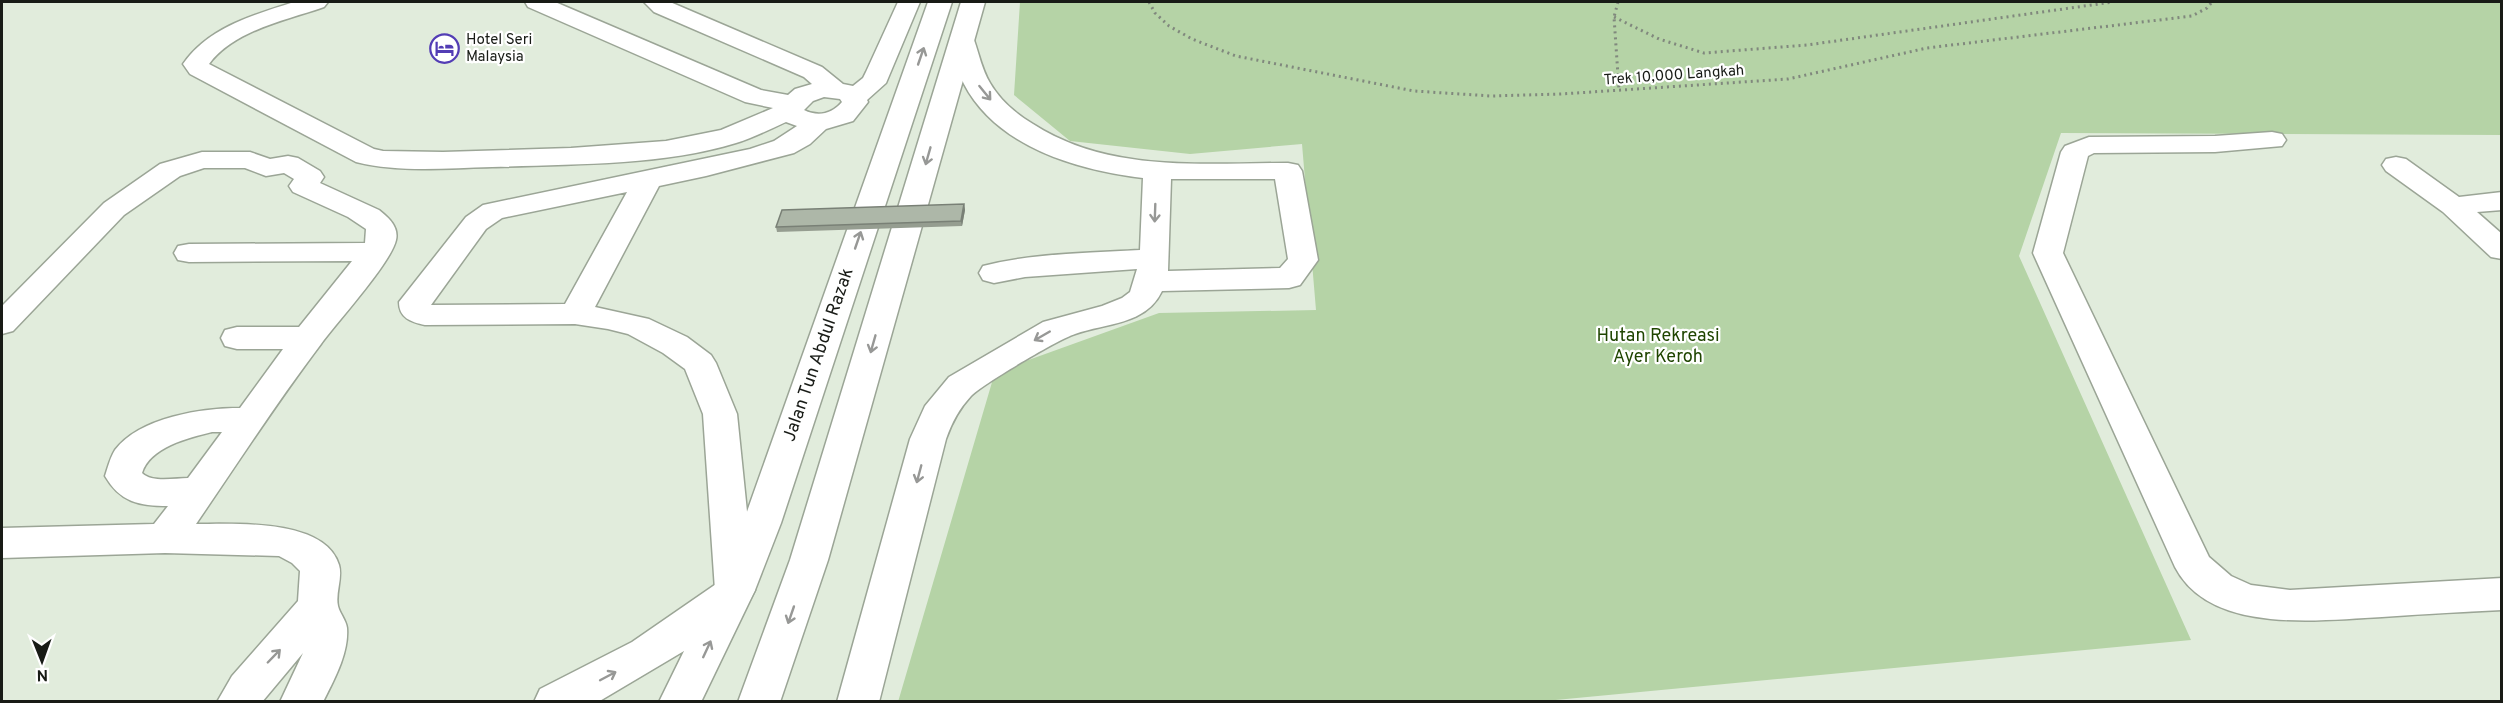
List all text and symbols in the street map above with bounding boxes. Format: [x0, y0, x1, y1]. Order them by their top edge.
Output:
place label: Hotel Seri Malaysia [466, 31, 532, 67]
hotel icon: Hotel Seri Malaysia [429, 33, 461, 65]
one-way arrow [917, 47, 928, 66]
street label: Trek 10,000 Langkah [1603, 62, 1745, 90]
one-way arrow [978, 85, 991, 101]
one-way arrow [922, 147, 933, 166]
one-way arrow [1149, 203, 1161, 223]
one-way arrow [854, 231, 865, 250]
street label: Jalan Tun Abdul Razak [778, 265, 860, 445]
park label: Hutan Rekreasi Ayer Keroh [1597, 325, 1719, 369]
one-way arrow [1034, 330, 1051, 342]
one-way arrow [867, 334, 878, 353]
one-way arrow [912, 464, 924, 483]
one-way arrow [784, 606, 795, 624]
north arrow [12, 631, 72, 691]
one-way arrow [701, 641, 713, 659]
one-way arrow [267, 649, 281, 664]
text: N [36, 664, 48, 684]
one-way arrow [598, 670, 616, 681]

